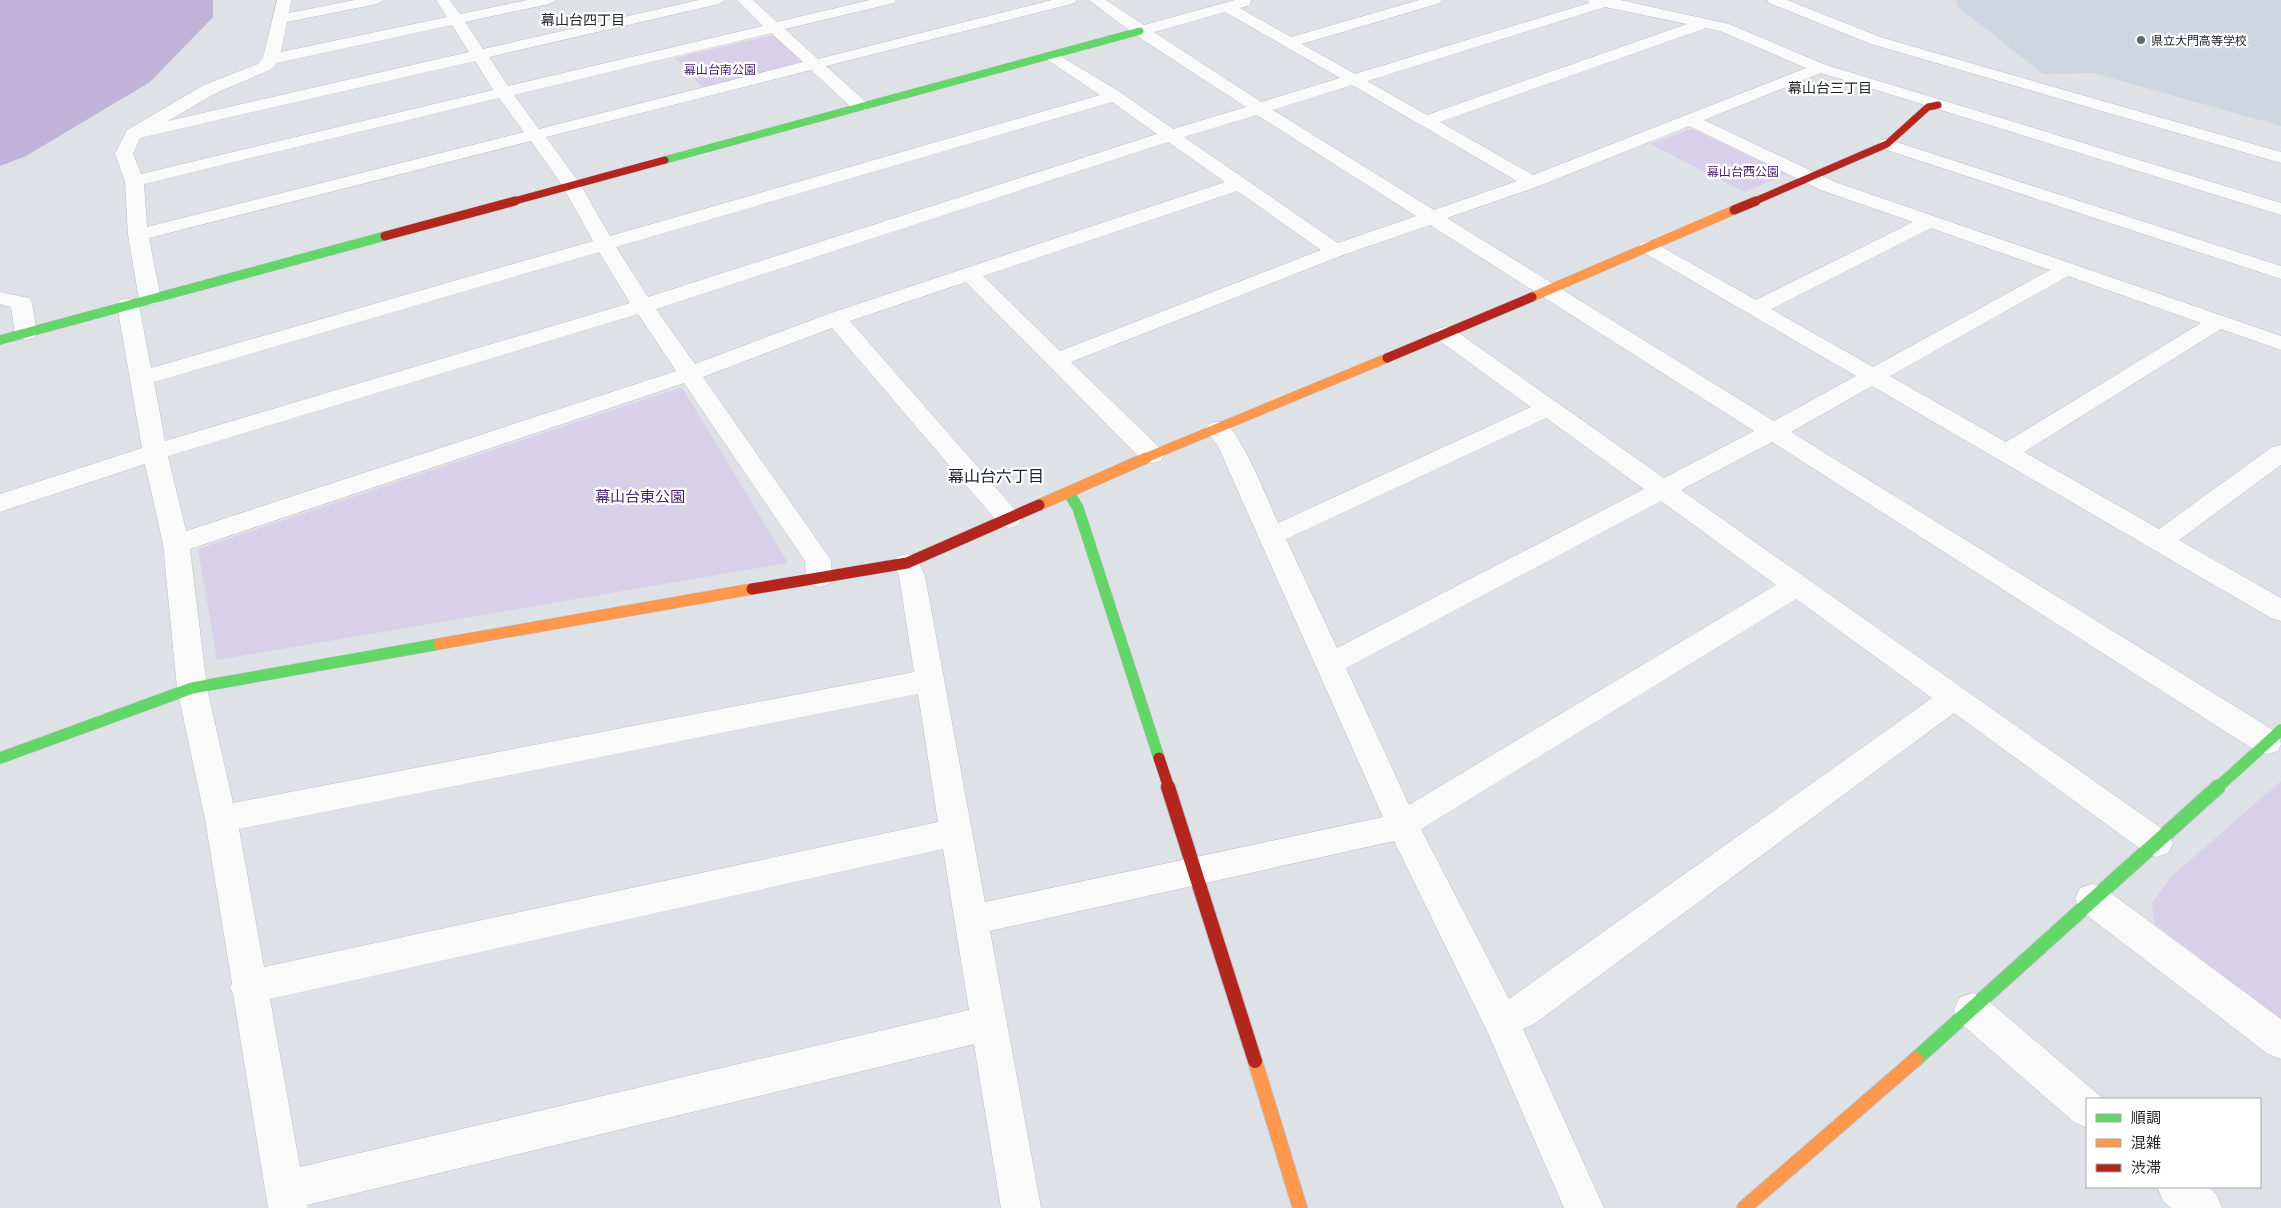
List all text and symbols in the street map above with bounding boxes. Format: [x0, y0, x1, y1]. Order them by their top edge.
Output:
district label: 幕山台四丁目 [541, 11, 625, 29]
place label: 県立大門高等学校 [2151, 33, 2247, 48]
marker: 県立大門高等学校 [2135, 34, 2147, 46]
park label: 幕山台南公園 [684, 62, 756, 77]
district label: 幕山台三丁目 [1788, 79, 1872, 97]
park label: 幕山台西公園 [1707, 164, 1779, 179]
district label: 幕山台六丁目 [948, 466, 1044, 486]
park label: 幕山台東公園 [595, 487, 685, 506]
legend [2086, 1098, 2261, 1188]
text: 順調 [2131, 1108, 2161, 1127]
text: 混雑 [2131, 1133, 2161, 1152]
text: 渋滞 [2131, 1158, 2161, 1177]

